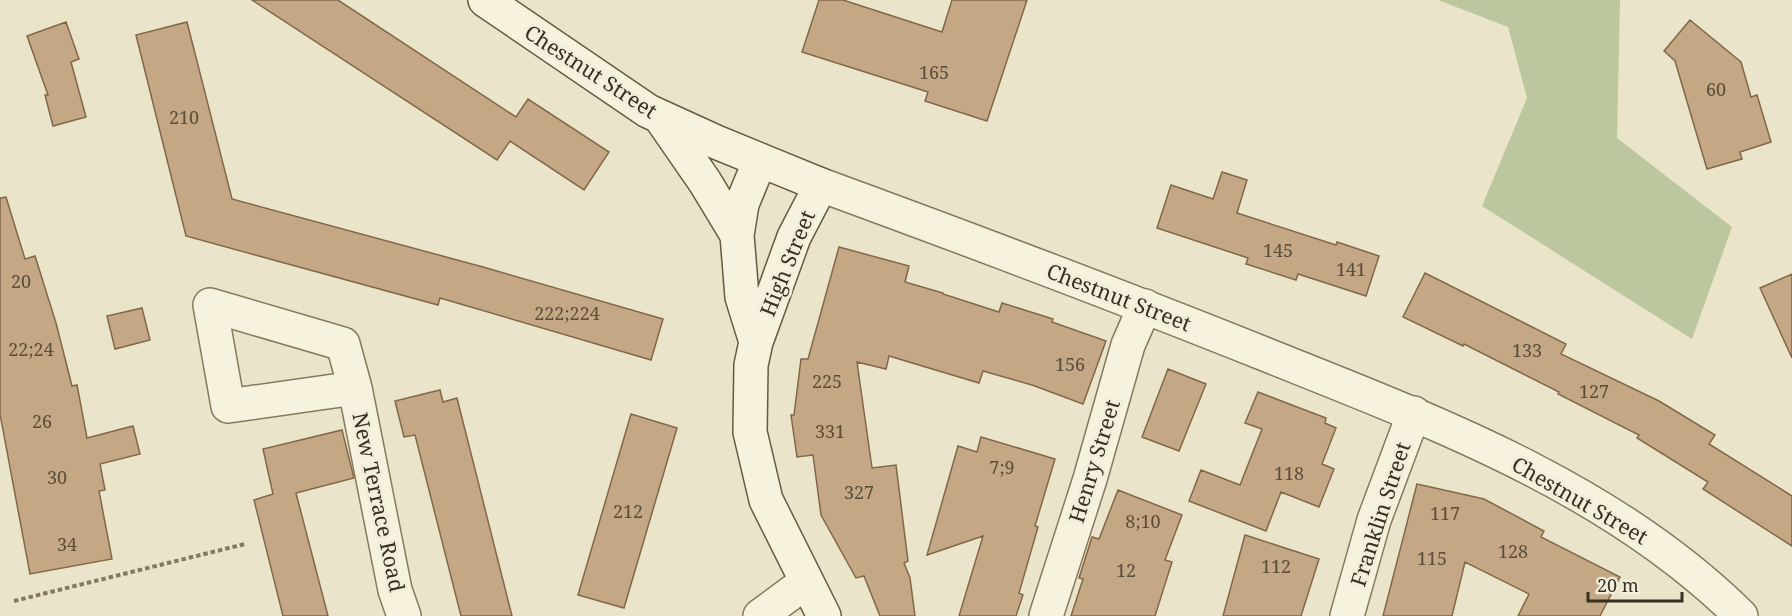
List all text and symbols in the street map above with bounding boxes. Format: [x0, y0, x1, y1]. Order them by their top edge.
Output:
street label: Chestnut Street [519, 18, 663, 124]
house number: 165 [919, 60, 949, 84]
house number: 60 [1706, 77, 1726, 101]
house number: 210 [169, 105, 199, 129]
street label: High Street [753, 206, 821, 320]
house number: 145 [1263, 238, 1293, 262]
street label: Chestnut Street [1043, 257, 1195, 337]
house number: 141 [1336, 257, 1366, 281]
house number: 20 [11, 269, 31, 293]
house number: 222;224 [534, 301, 600, 325]
house number: 22;24 [8, 337, 54, 361]
house number: 133 [1512, 338, 1542, 362]
house number: 156 [1055, 352, 1085, 376]
house number: 225 [812, 369, 842, 393]
house number: 127 [1579, 379, 1609, 403]
street label: Henry Street [1062, 396, 1126, 526]
house number: 26 [32, 409, 52, 433]
street label: New Terrace Road [346, 410, 412, 594]
house number: 331 [815, 419, 845, 443]
street label: Franklin Street [1343, 438, 1417, 590]
street label: Chestnut Street [1507, 450, 1653, 550]
house number: 7;9 [989, 455, 1015, 479]
house number: 118 [1274, 461, 1304, 485]
house number: 30 [47, 465, 67, 489]
house number: 327 [844, 480, 874, 504]
house number: 212 [613, 499, 643, 523]
house number: 117 [1430, 501, 1460, 525]
house number: 8;10 [1125, 509, 1161, 533]
house number: 34 [57, 532, 77, 556]
house number: 128 [1498, 539, 1528, 563]
house number: 115 [1417, 546, 1447, 570]
house number: 112 [1261, 554, 1291, 578]
house number: 12 [1116, 558, 1136, 582]
scale bar [1588, 565, 1682, 603]
text: 20 m [1597, 573, 1639, 597]

